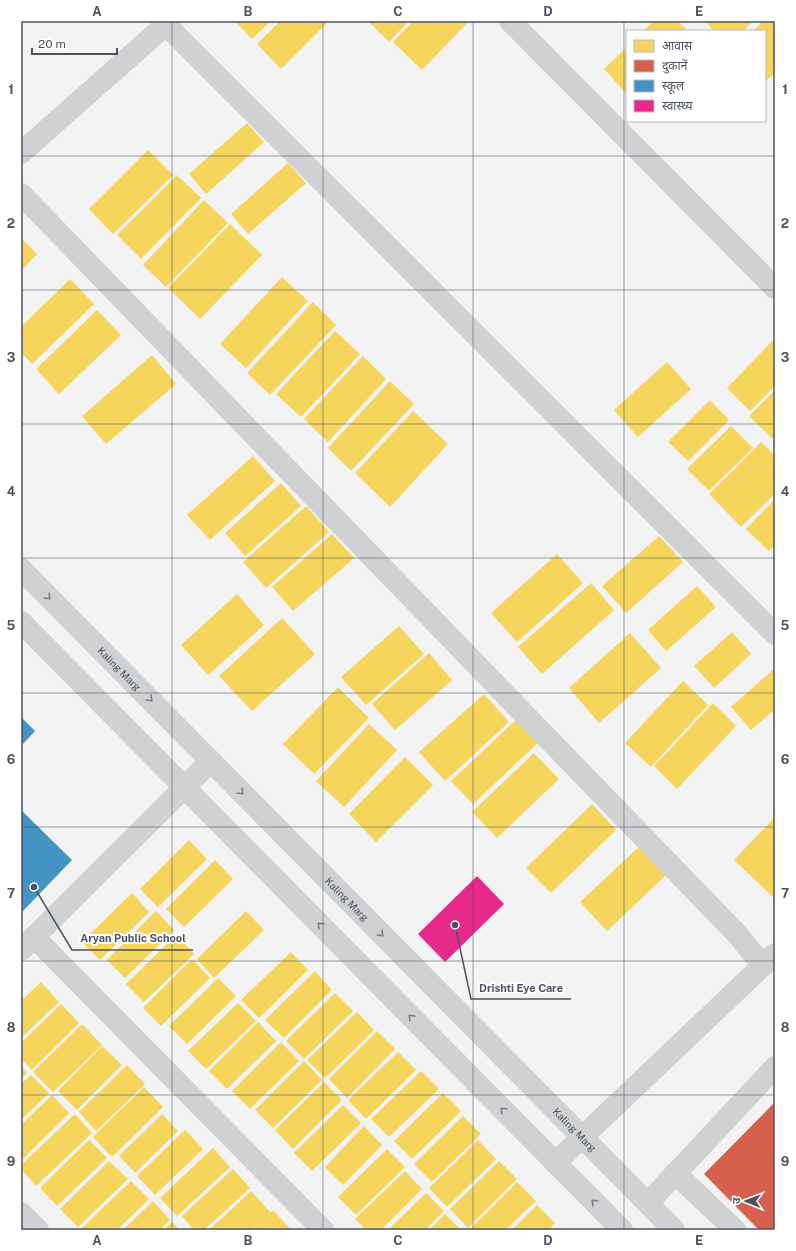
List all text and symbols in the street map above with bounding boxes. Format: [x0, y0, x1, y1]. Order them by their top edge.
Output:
text: A [92, 4, 102, 19]
text: B [244, 4, 253, 19]
text: C [393, 4, 403, 19]
text: D [543, 4, 553, 19]
text: E [695, 4, 703, 19]
scale bar [32, 30, 117, 56]
legend [626, 30, 766, 122]
text: 20 m [38, 37, 66, 51]
text: आवास [662, 39, 693, 53]
text: दुकानें [662, 59, 688, 74]
text: स्कूल [662, 79, 685, 94]
text: 1 [8, 82, 14, 97]
text: 1 [782, 82, 788, 97]
text: स्वास्थ्य [662, 99, 694, 113]
text: 2 [7, 216, 15, 231]
text: 2 [781, 216, 789, 231]
text: 3 [7, 350, 16, 365]
text: 3 [781, 350, 790, 365]
text: 4 [7, 484, 16, 499]
text: 4 [781, 484, 790, 499]
one-way arrow [43, 592, 51, 600]
text: 5 [7, 618, 16, 633]
text: 5 [781, 618, 790, 633]
street label: Kaling Marg [95, 644, 144, 693]
one-way arrow [145, 694, 152, 702]
text: 6 [7, 752, 16, 767]
text: 6 [781, 752, 790, 767]
one-way arrow [236, 787, 244, 795]
street label: Kaling Marg [323, 875, 371, 923]
text: 7 [7, 886, 15, 901]
text: 7 [781, 886, 789, 901]
one-way arrow [317, 922, 325, 930]
callout: Aryan Public School [72, 927, 193, 950]
one-way arrow [376, 929, 384, 937]
text: Aryan Public School [80, 932, 186, 944]
callout: Drishti Eye Care [471, 976, 571, 999]
text: Drishti Eye Care [479, 982, 563, 994]
one-way arrow [409, 1014, 416, 1022]
text: 8 [7, 1020, 16, 1035]
text: 8 [781, 1020, 790, 1035]
street label: Kaling Marg [551, 1105, 599, 1154]
one-way arrow [500, 1107, 508, 1115]
text: 9 [7, 1154, 15, 1169]
text: 9 [781, 1154, 789, 1169]
north arrow [726, 1181, 766, 1221]
text: उ [730, 1197, 742, 1204]
one-way arrow [591, 1199, 599, 1207]
text: A [92, 1233, 102, 1248]
text: B [244, 1233, 253, 1248]
text: C [393, 1233, 403, 1248]
text: D [543, 1233, 553, 1248]
text: E [695, 1233, 703, 1248]

